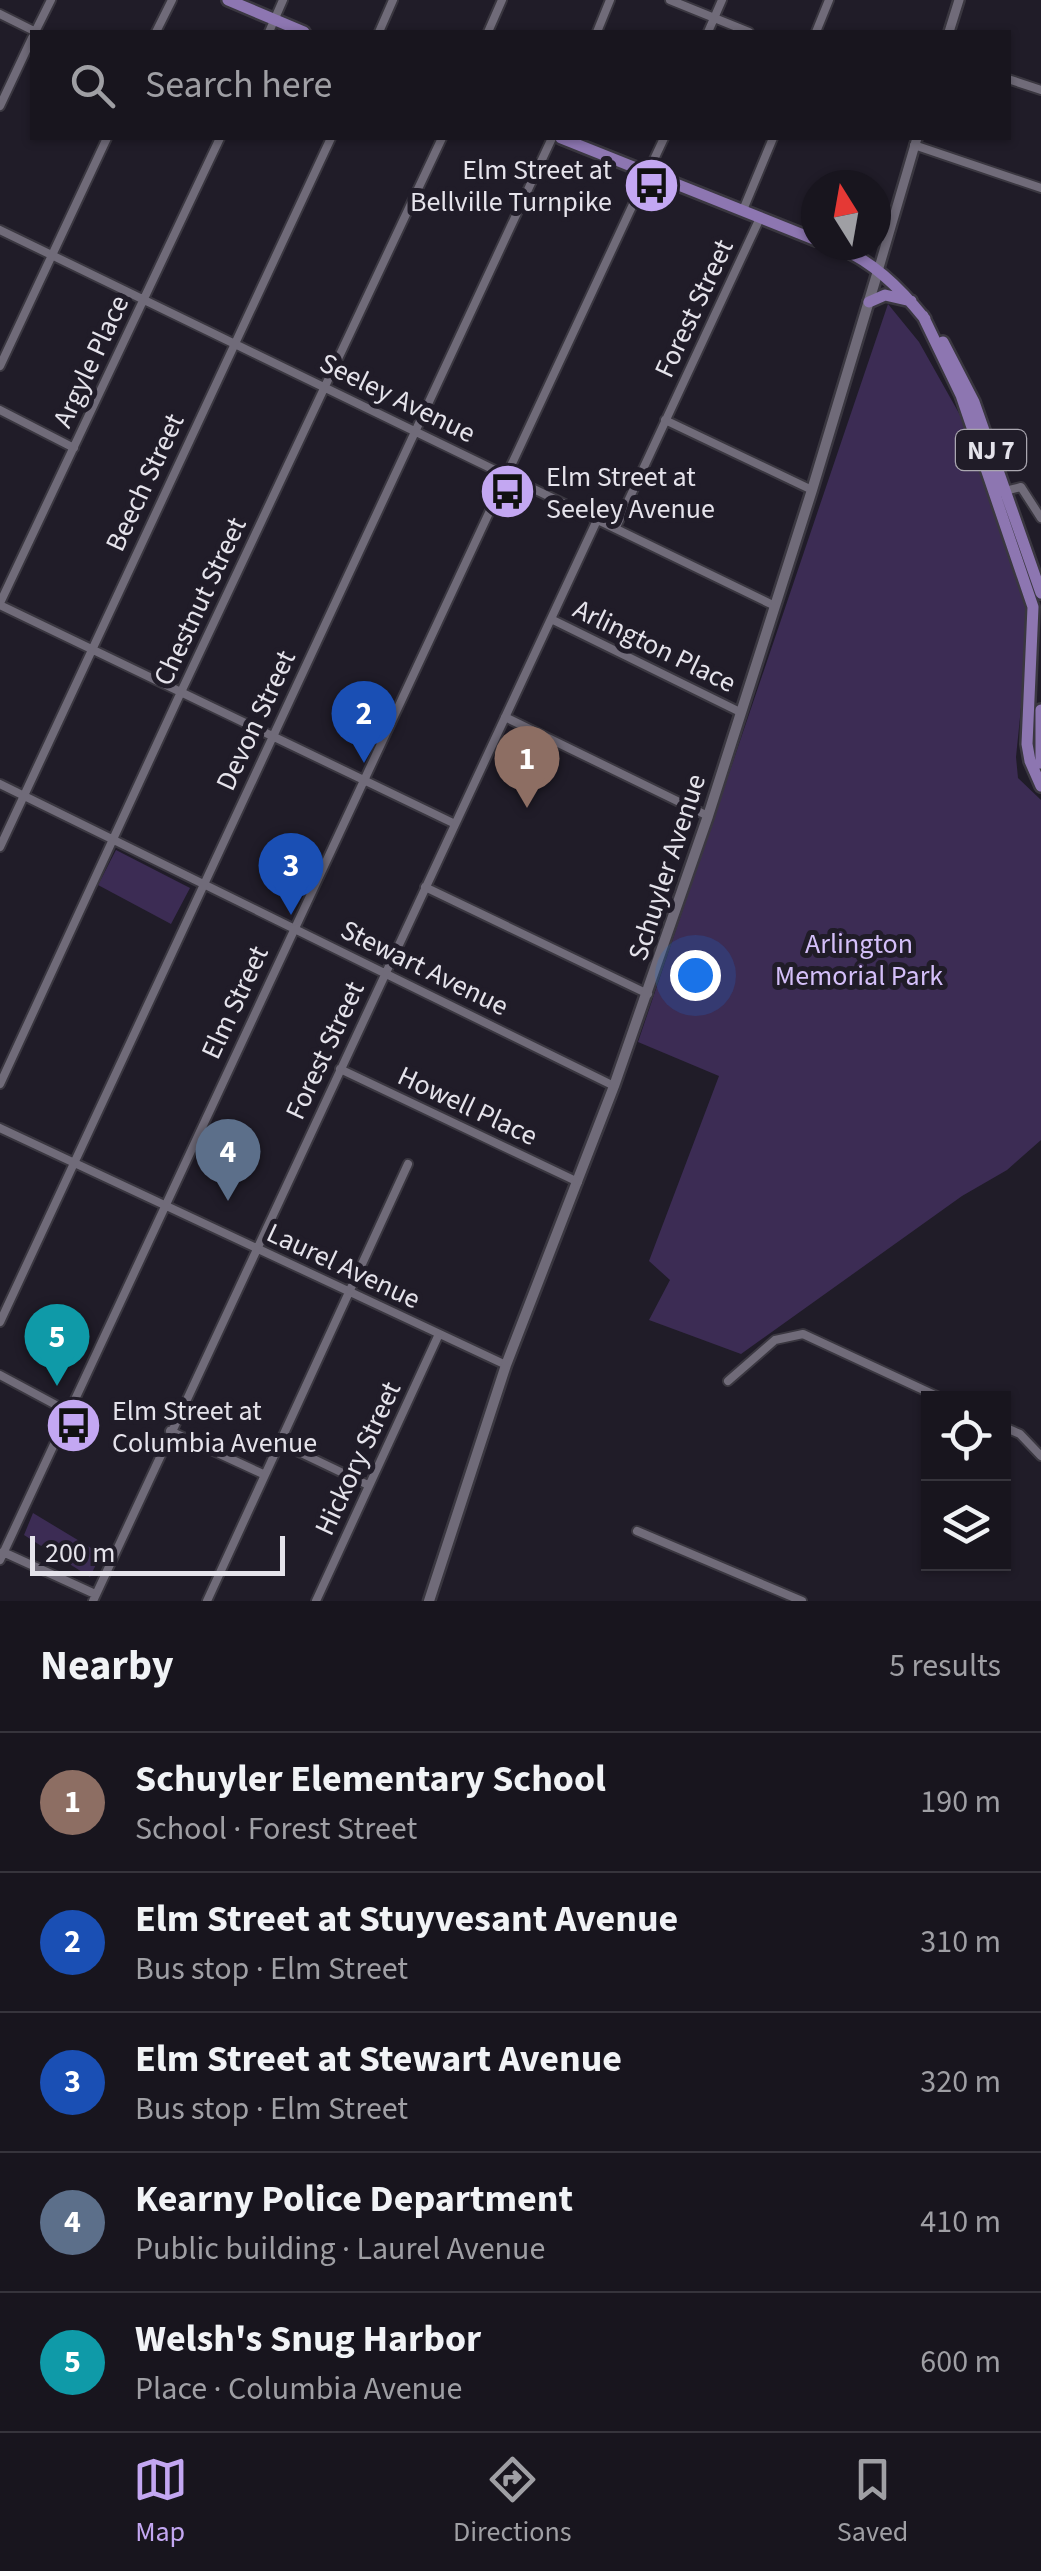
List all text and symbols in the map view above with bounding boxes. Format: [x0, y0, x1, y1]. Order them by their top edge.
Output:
search box [30, 30, 1011, 140]
icon: search [65, 58, 120, 113]
text: Search here [145, 58, 332, 112]
place label: Elm Street at Bellville Turnpike [410, 150, 613, 222]
bus stop icon: Elm Street at Bellville Turnpike [621, 155, 681, 215]
north arrow [801, 170, 891, 260]
street label: Forest Street [644, 232, 744, 384]
street label: Argyle Place [43, 289, 139, 434]
street label: Seeley Avenue [313, 343, 482, 453]
street label: Beech Street [96, 406, 195, 558]
road number: NJ 7 [956, 430, 1026, 470]
place label: Elm Street at Seeley Avenue [546, 457, 715, 529]
bus stop icon: Elm Street at Seeley Avenue [477, 462, 537, 522]
street label: Chestnut Street [143, 510, 257, 692]
street label: Arlington Place [566, 589, 743, 703]
street label: Devon Street [206, 643, 306, 797]
pin: 2 [332, 680, 396, 763]
pin: 1 [494, 726, 560, 808]
street label: Schuyler Avenue [618, 769, 716, 966]
pin: 3 [258, 832, 324, 915]
street label: Stewart Avenue [334, 910, 515, 1026]
park label: Arlington Memorial Park [775, 924, 943, 996]
street label: Elm Street [191, 939, 279, 1066]
your location [670, 950, 721, 1001]
street label: Forest Street [275, 974, 375, 1126]
street label: Howell Place [391, 1056, 544, 1156]
pin: 4 [196, 1118, 260, 1201]
street label: Laurel Avenue [260, 1213, 427, 1319]
pin: 5 [24, 1304, 90, 1386]
street label: Hickory Street [305, 1374, 411, 1542]
place label: Elm Street at Columbia Avenue [112, 1391, 317, 1463]
map controls [921, 1391, 1011, 1571]
button: locate [921, 1391, 1011, 1481]
bus stop icon: Elm Street at Columbia Avenue [43, 1396, 103, 1456]
button: layers [921, 1481, 1011, 1571]
scale bar [30, 1531, 285, 1576]
text: 200 m [45, 1533, 116, 1573]
text: Nearby [40, 1636, 174, 1696]
text: 5 results [889, 1643, 1001, 1689]
text: Schuyler Elementary School [135, 1752, 606, 1806]
text: 1 [64, 1779, 81, 1825]
text: 190 m [920, 1779, 1001, 1825]
text: School · Forest Street [135, 1806, 417, 1852]
text: Elm Street at Stuyvesant Avenue [135, 1892, 678, 1946]
text: 2 [64, 1919, 81, 1965]
text: 310 m [920, 1919, 1001, 1965]
text: Bus stop · Elm Street [135, 1946, 408, 1992]
text: Elm Street at Stewart Avenue [135, 2032, 622, 2086]
text: 3 [64, 2059, 81, 2105]
text: 320 m [920, 2059, 1001, 2105]
text: Bus stop · Elm Street [135, 2086, 408, 2132]
text: Kearny Police Department [135, 2172, 573, 2226]
text: 4 [64, 2199, 81, 2245]
text: 410 m [920, 2199, 1001, 2245]
text: Public building · Laurel Avenue [135, 2226, 545, 2272]
text: Welsh's Snug Harbor [135, 2312, 481, 2366]
text: 5 [64, 2339, 81, 2385]
text: 600 m [920, 2339, 1001, 2385]
text: Place · Columbia Avenue [135, 2366, 462, 2412]
tab: Map [133, 2452, 188, 2552]
tab: Directions [453, 2452, 572, 2552]
tab: Saved [837, 2452, 908, 2552]

